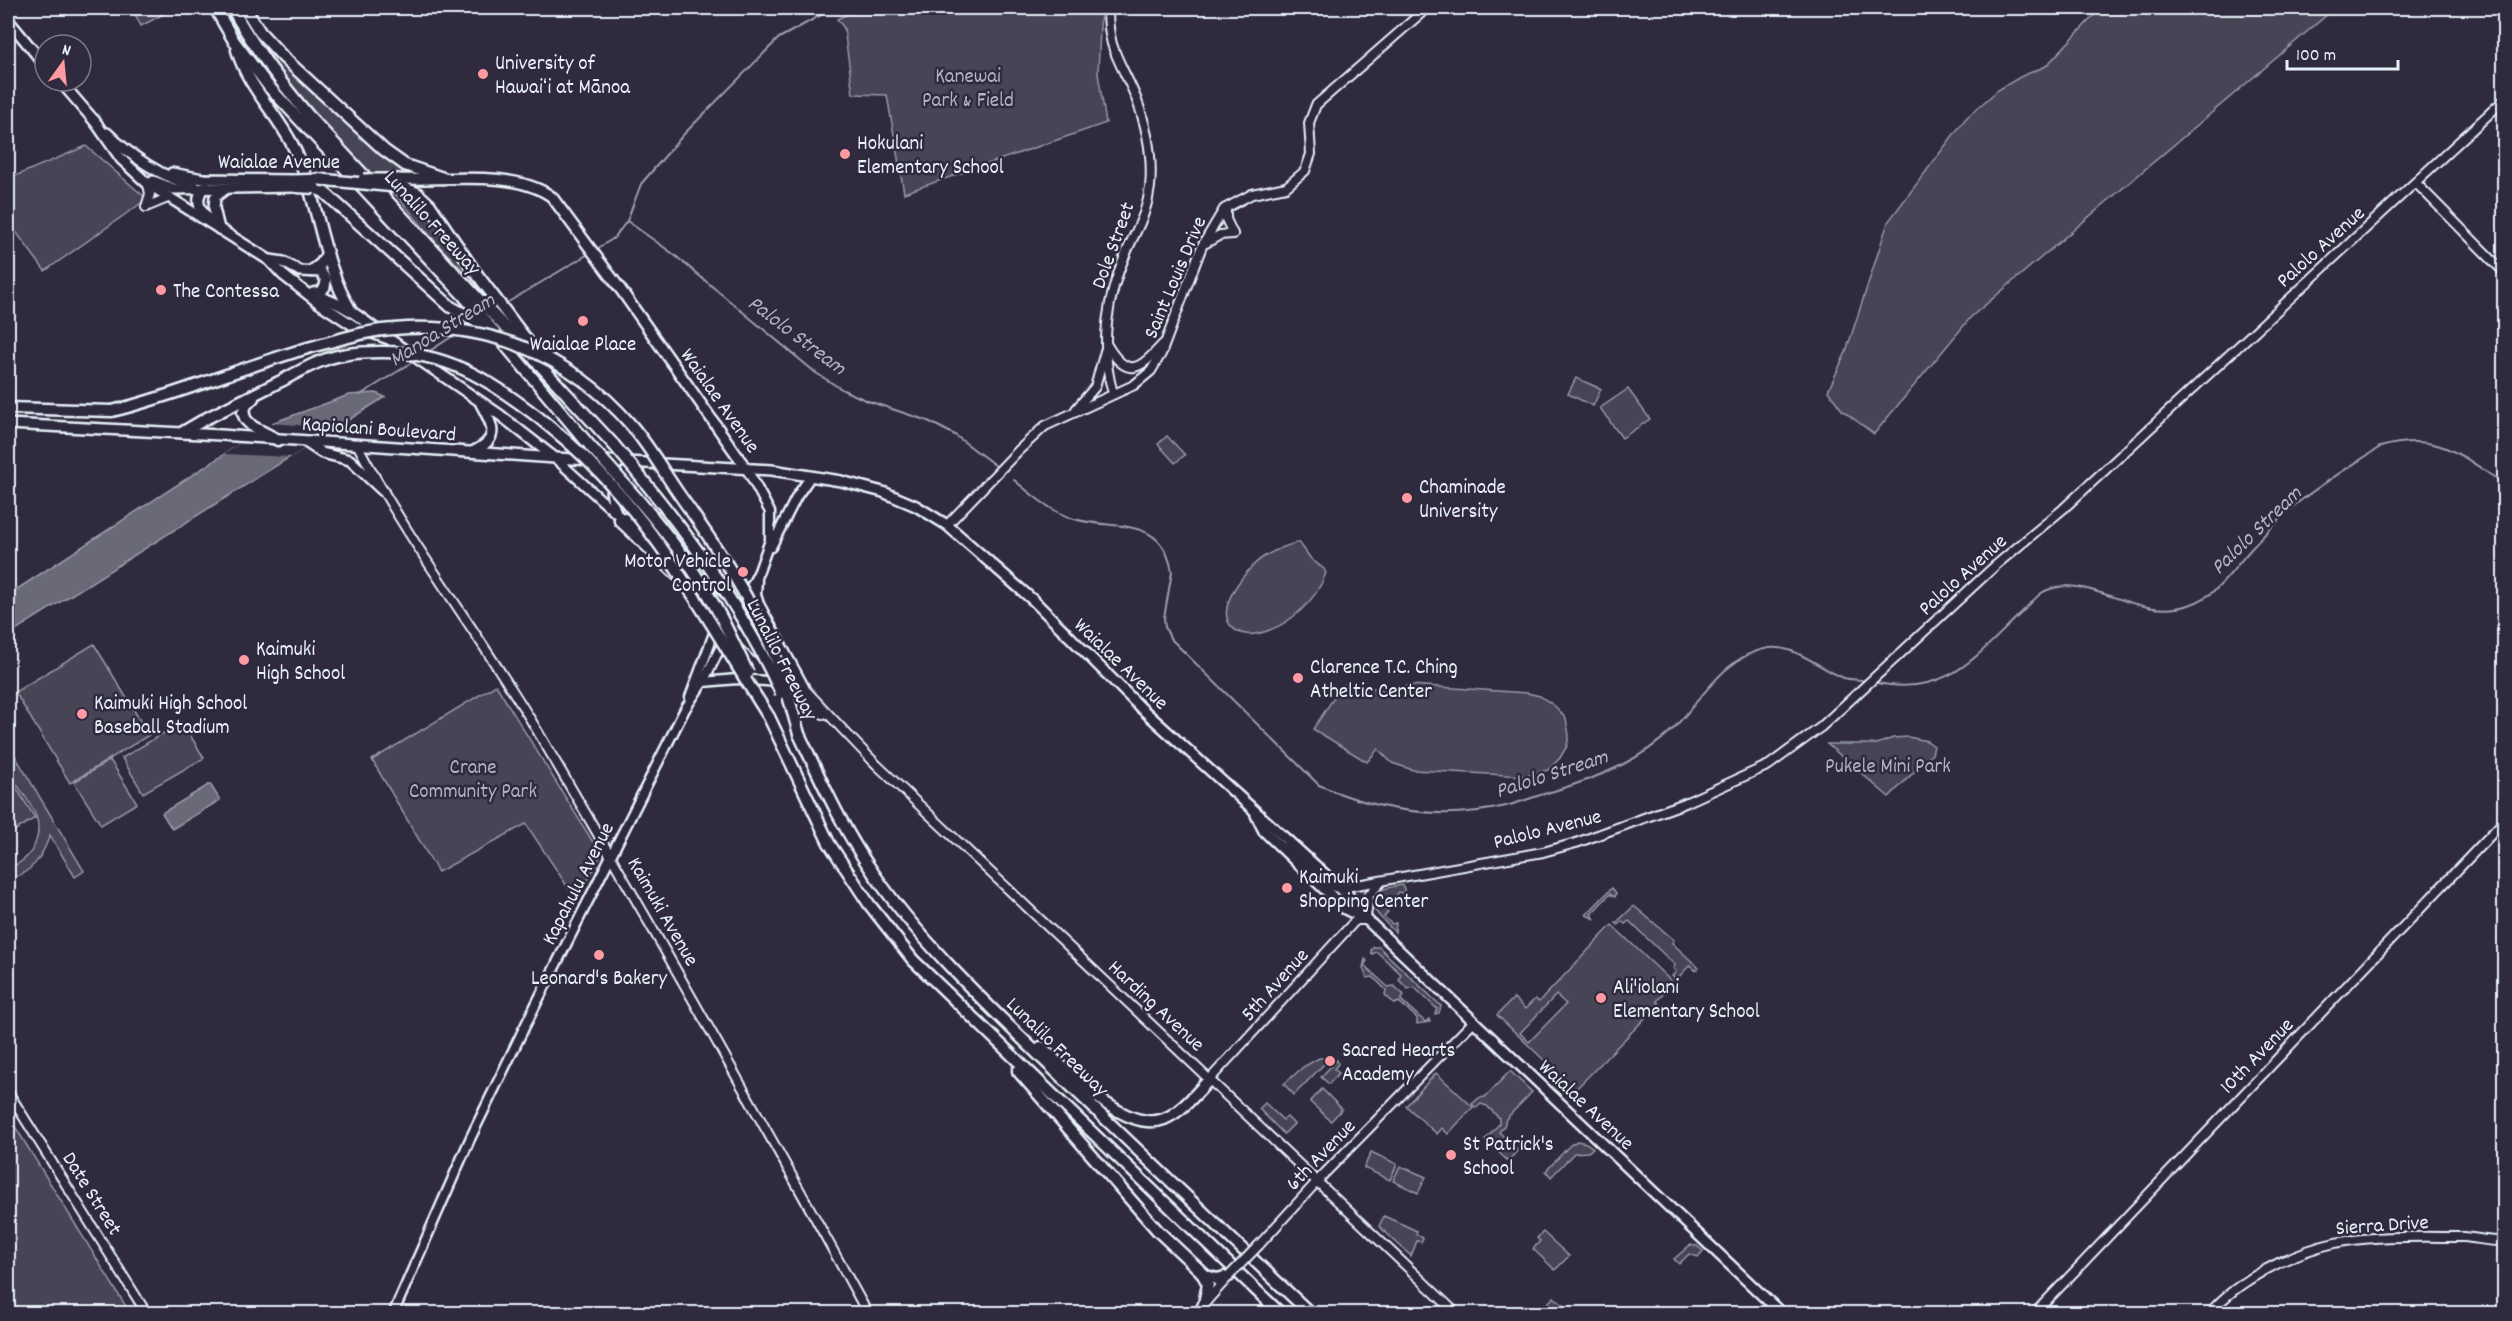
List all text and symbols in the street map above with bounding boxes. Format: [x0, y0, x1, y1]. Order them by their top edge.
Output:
north arrow [33, 33, 93, 93]
scale bar [2287, 33, 2398, 71]
text: N [59, 39, 73, 63]
text: 100 m [2296, 44, 2336, 69]
place label: University of Hawaiʻi at Mānoa [495, 50, 631, 104]
park label: Kanewai Park & Field [922, 63, 1014, 117]
marker: University of Hawaiʻi at Mānoa [476, 67, 490, 81]
place label: Hokulani Elementary School [857, 130, 1004, 184]
marker: Hokulani Elementary School [838, 147, 852, 161]
street label: Waialae Avenue [218, 149, 340, 179]
street label: Lunalilo Freeway [375, 165, 487, 284]
street label: Dole Street [1085, 198, 1144, 294]
street label: Palolo Avenue [2271, 200, 2373, 296]
street label: Saint Louis Drive [1138, 212, 1216, 344]
place label: The Contessa [173, 278, 280, 308]
marker: The Contessa [154, 283, 168, 297]
water label: Manoa Stream [384, 286, 503, 376]
water label: Palolo Stream [740, 289, 852, 385]
marker: Waialae Place [576, 314, 590, 328]
place label: Waialae Place [530, 331, 636, 361]
street label: Waialae Avenue [671, 343, 766, 460]
street label: Kapiolani Boulevard [301, 411, 457, 451]
place label: Chaminade University [1419, 474, 1506, 528]
water label: Palolo Stream [2205, 479, 2311, 583]
marker: Chaminade University [1400, 491, 1414, 505]
street label: Palolo Avenue [1913, 528, 2015, 624]
place label: Motor Vehicle Control [624, 548, 731, 602]
marker: Motor Vehicle Control [736, 565, 750, 579]
street label: Lunalilo Freeway [737, 594, 824, 727]
street label: Waialae Avenue [1066, 612, 1174, 718]
place label: Kaimuki High School [256, 636, 345, 690]
marker: Kaimuki High School [237, 653, 251, 667]
place label: Clarence T.C. Ching Atheltic Center [1310, 654, 1458, 708]
marker: Clarence T.C. Ching Atheltic Center [1291, 671, 1305, 685]
place label: Kaimuki High School Baseball Stadium [94, 690, 247, 744]
marker: Kaimuki High School Baseball Stadium [75, 707, 89, 721]
water label: Palolo Stream [1492, 742, 1613, 808]
park label: Pukele Mini Park [1825, 753, 1951, 783]
park label: Crane Community Park [409, 754, 537, 808]
street label: Palolo Avenue [1491, 803, 1605, 859]
street label: Kapahulu Avenue [536, 818, 623, 951]
street label: Kaimuki Avenue [618, 852, 705, 973]
place label: Kaimuki Shopping Center [1299, 864, 1428, 918]
marker: Kaimuki Shopping Center [1280, 881, 1294, 895]
street label: 5th Avenue [1235, 943, 1317, 1029]
marker: Leonard's Bakery [592, 948, 606, 962]
street label: Harding Avenue [1100, 954, 1210, 1060]
place label: Leonard's Bakery [531, 965, 668, 995]
place label: Ali'iolani Elementary School [1613, 974, 1760, 1028]
street label: Lunalilo Freeway [998, 991, 1114, 1105]
marker: Ali'iolani Elementary School [1594, 991, 1608, 1005]
street label: 10th Avenue [2214, 1012, 2302, 1102]
place label: Sacred Hearts Academy [1342, 1037, 1455, 1091]
marker: Sacred Hearts Academy [1323, 1054, 1337, 1068]
street label: Waialae Avenue [1530, 1054, 1640, 1159]
street label: 6th Avenue [1280, 1113, 1364, 1199]
place label: St Patrick's School [1463, 1131, 1554, 1185]
street label: Date Street [53, 1147, 128, 1242]
marker: St Patrick's School [1444, 1148, 1458, 1162]
street label: Sierra Drive [2335, 1209, 2430, 1245]

